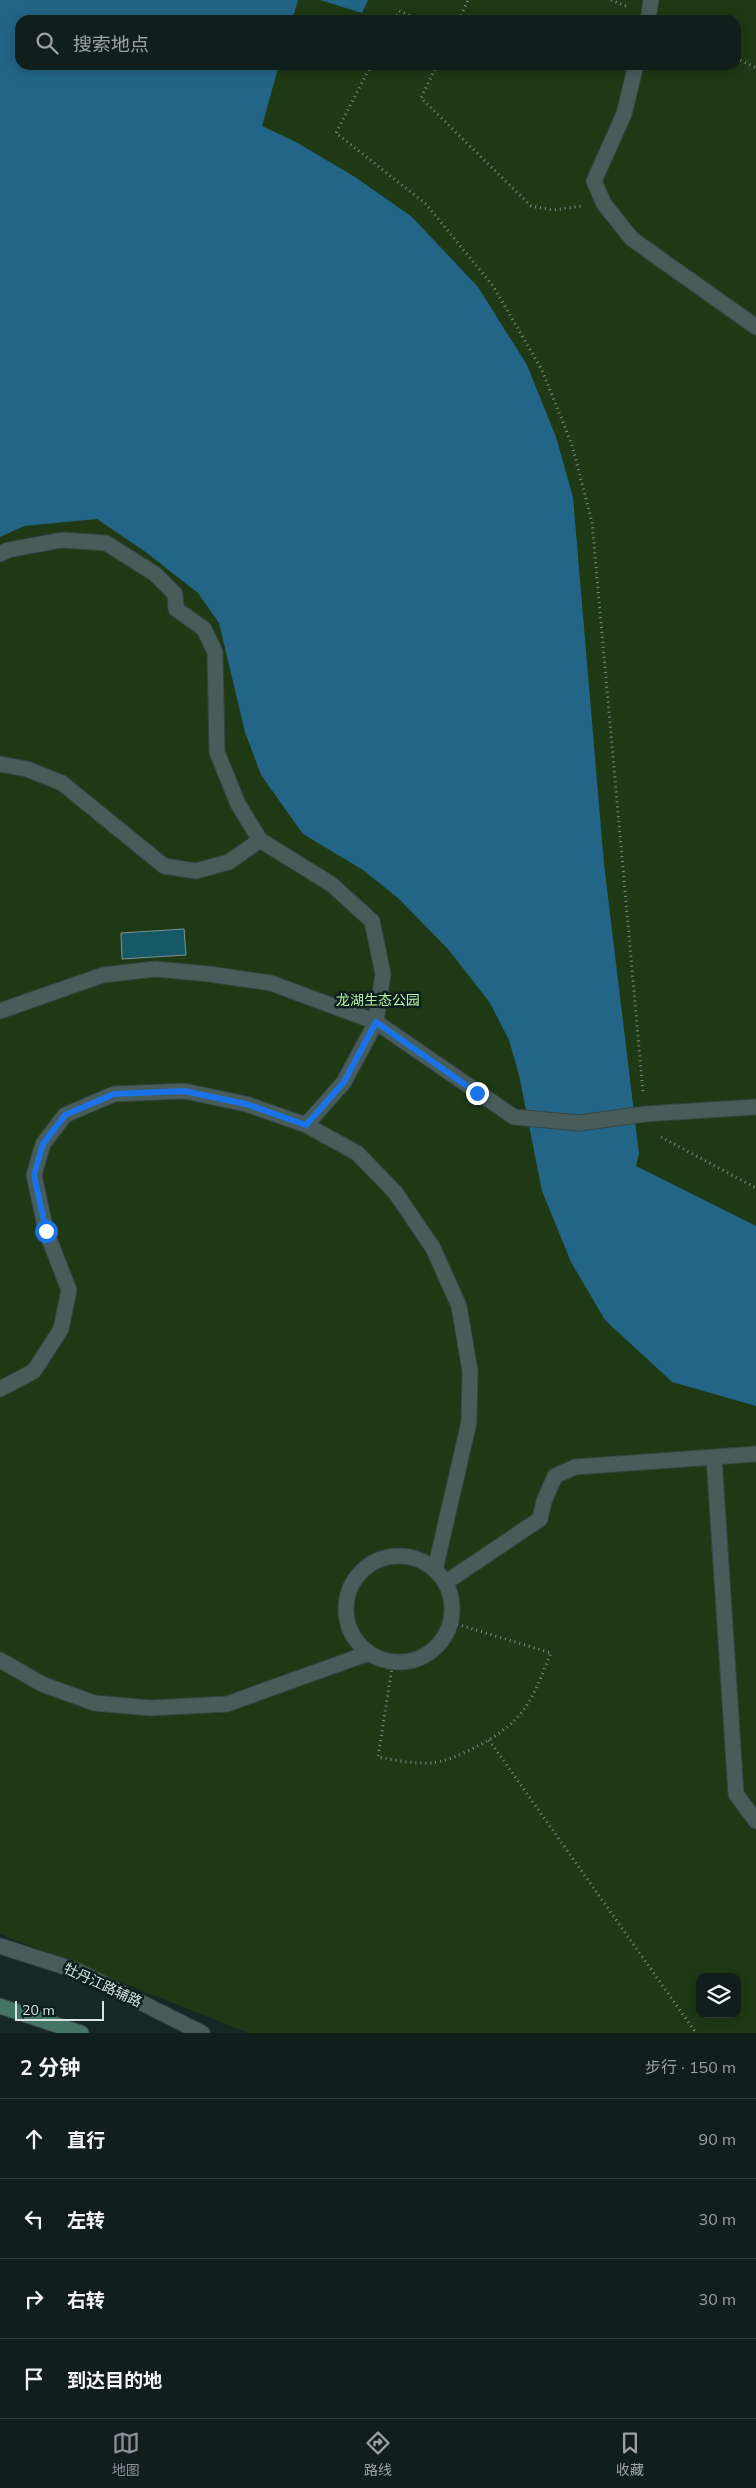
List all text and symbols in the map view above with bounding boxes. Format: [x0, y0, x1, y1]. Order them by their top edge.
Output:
search box [15, 15, 741, 70]
icon: search [33, 29, 61, 57]
text: 搜索地点 [73, 32, 149, 56]
park label: 龙湖生态公园 [336, 991, 420, 1009]
route end [466, 1082, 489, 1105]
route start [35, 1220, 58, 1243]
street label: 牡丹江路辅路 [61, 1959, 145, 2011]
map controls [696, 1973, 741, 2018]
button: layers [696, 1973, 741, 2018]
scale bar [15, 1998, 104, 2021]
text: 20 m [22, 2001, 55, 2019]
text: 2 分钟 [20, 2054, 80, 2080]
text: 步行 · 150 m [645, 2057, 736, 2077]
icon: ahead [20, 2125, 48, 2153]
text: 直行 [67, 2128, 105, 2152]
text: 90 m [699, 2129, 736, 2149]
icon: left [20, 2205, 48, 2233]
text: 左转 [67, 2208, 105, 2232]
text: 30 m [699, 2209, 736, 2229]
icon: right [20, 2285, 48, 2313]
text: 右转 [67, 2288, 105, 2312]
text: 30 m [699, 2289, 736, 2309]
icon: arrive [20, 2365, 48, 2393]
text: 到达目的地 [67, 2368, 162, 2392]
tab: 地图 [112, 2429, 140, 2479]
tab: 路线 [364, 2429, 392, 2479]
tab: 收藏 [616, 2429, 644, 2479]

